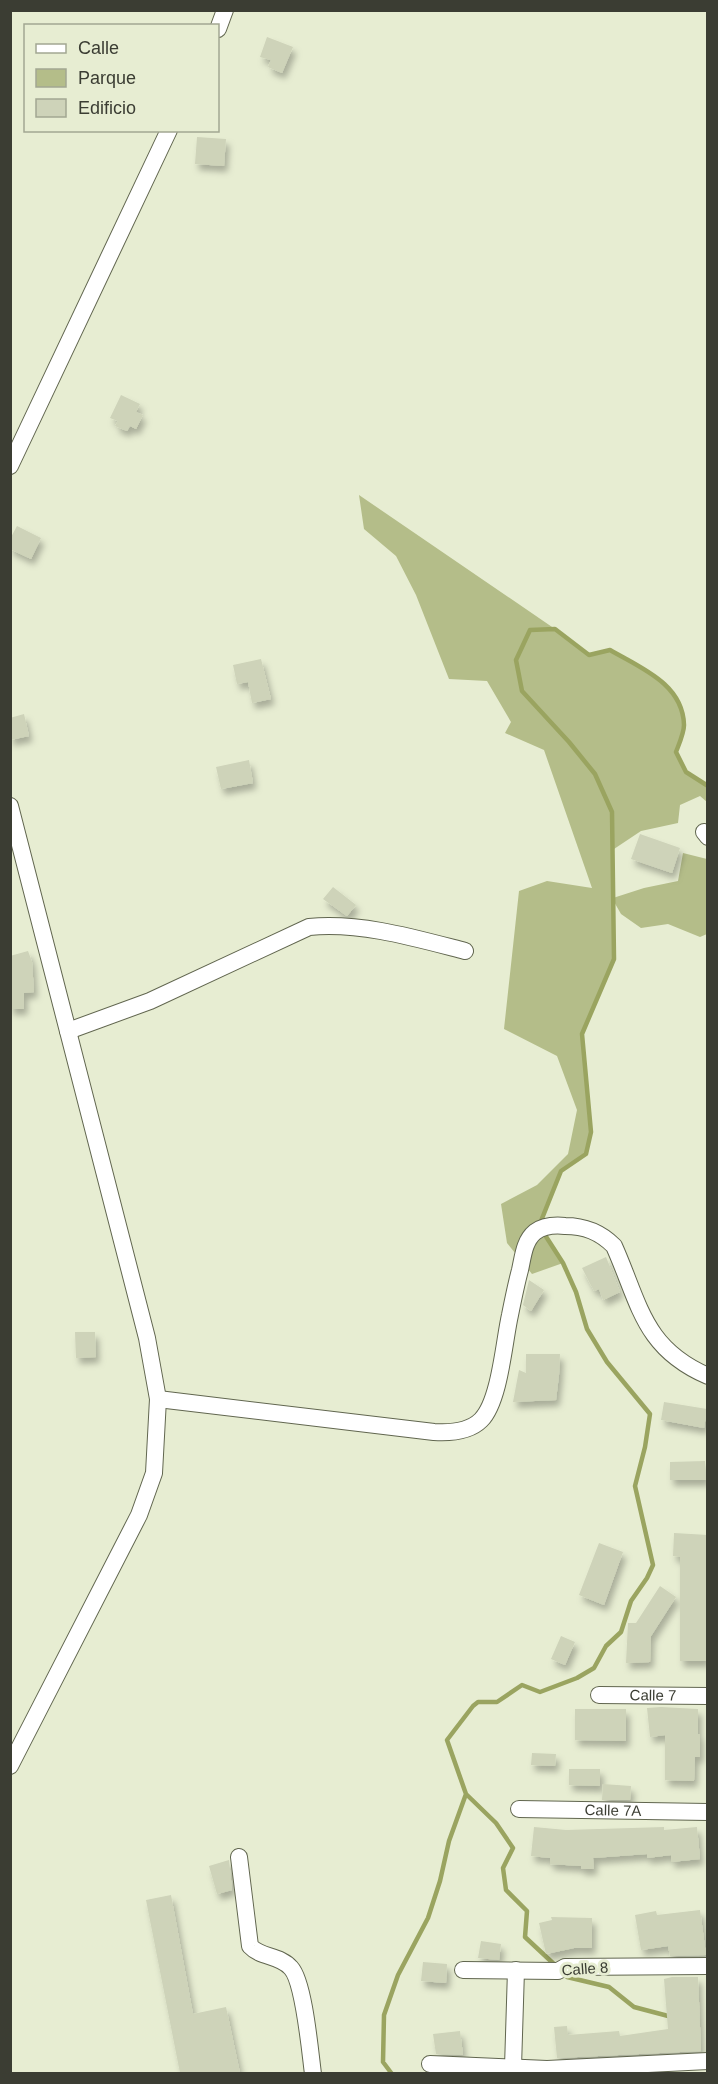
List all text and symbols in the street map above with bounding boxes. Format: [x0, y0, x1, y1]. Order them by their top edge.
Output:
legend [24, 24, 219, 132]
text: Calle [78, 38, 119, 58]
text: Parque [78, 68, 136, 88]
text: Edificio [78, 98, 136, 118]
street label: Calle 7 [630, 1686, 676, 1704]
street label: Calle 7A [584, 1801, 642, 1819]
street label: Calle 8 [561, 1958, 609, 1979]

